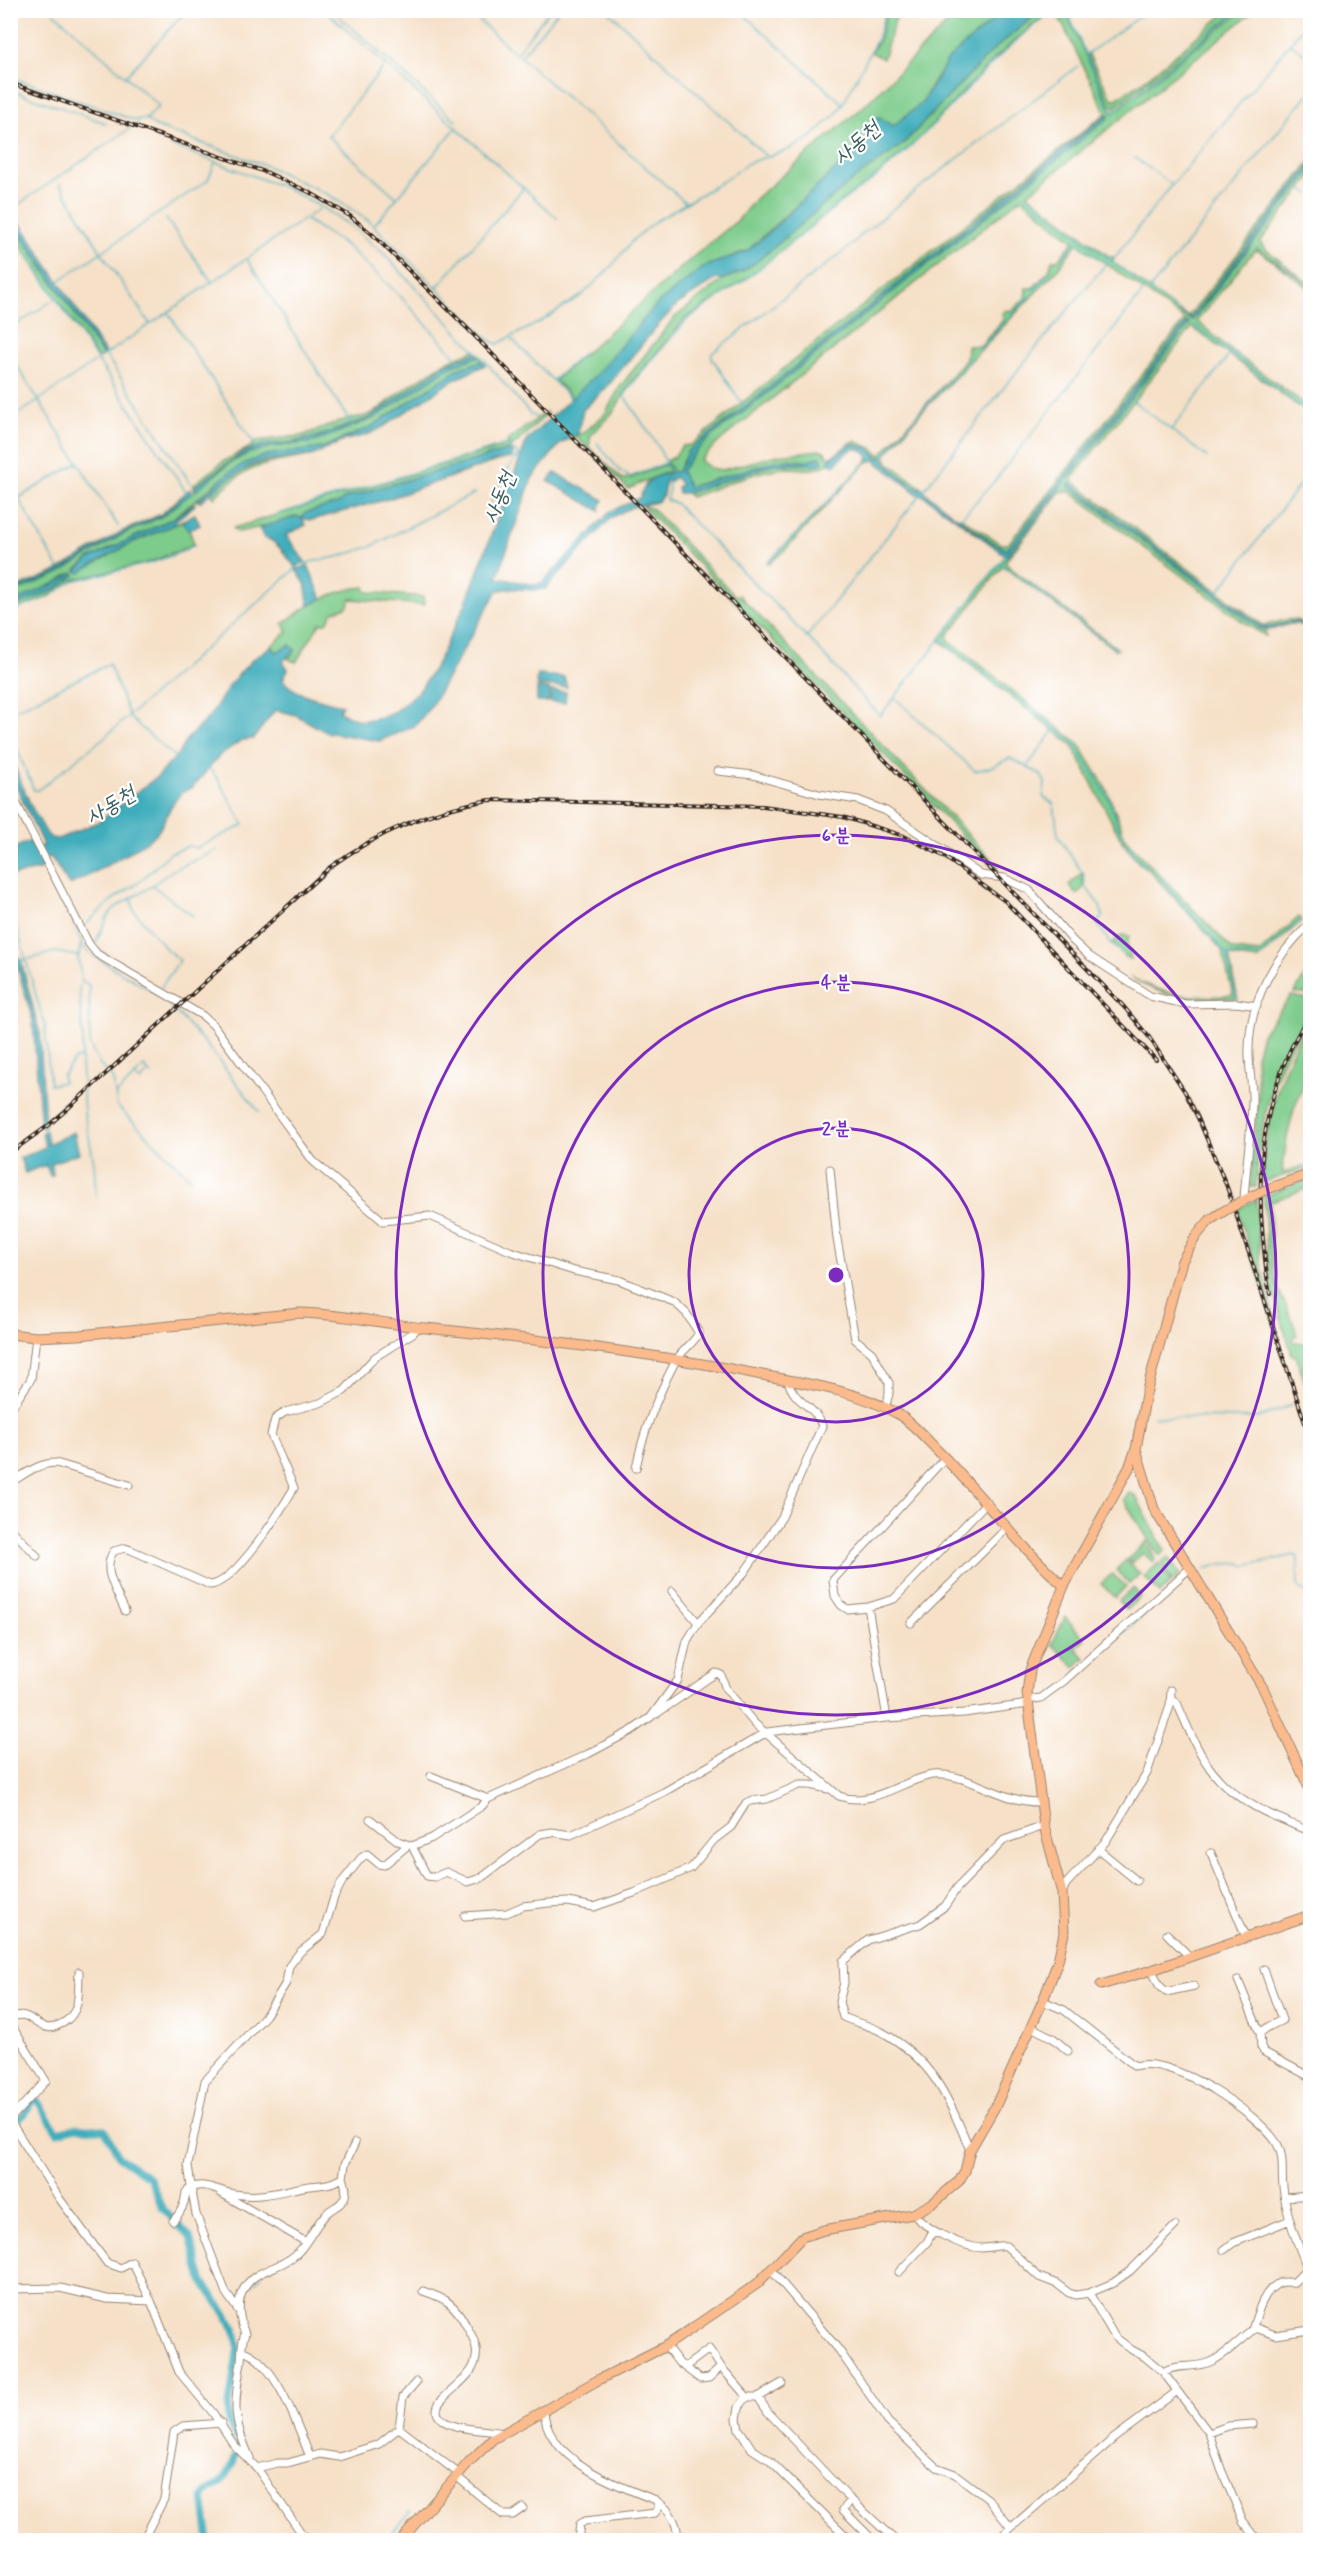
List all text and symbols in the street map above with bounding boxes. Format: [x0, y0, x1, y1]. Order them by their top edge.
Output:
water label: 사동천 [828, 114, 888, 171]
water label: 사동천 [477, 466, 524, 528]
water label: 사동천 [81, 779, 143, 831]
text: 6 분 [822, 824, 850, 848]
text: 4 분 [821, 971, 851, 995]
text: 2 분 [822, 1117, 850, 1141]
centre of rings [826, 1265, 846, 1285]

